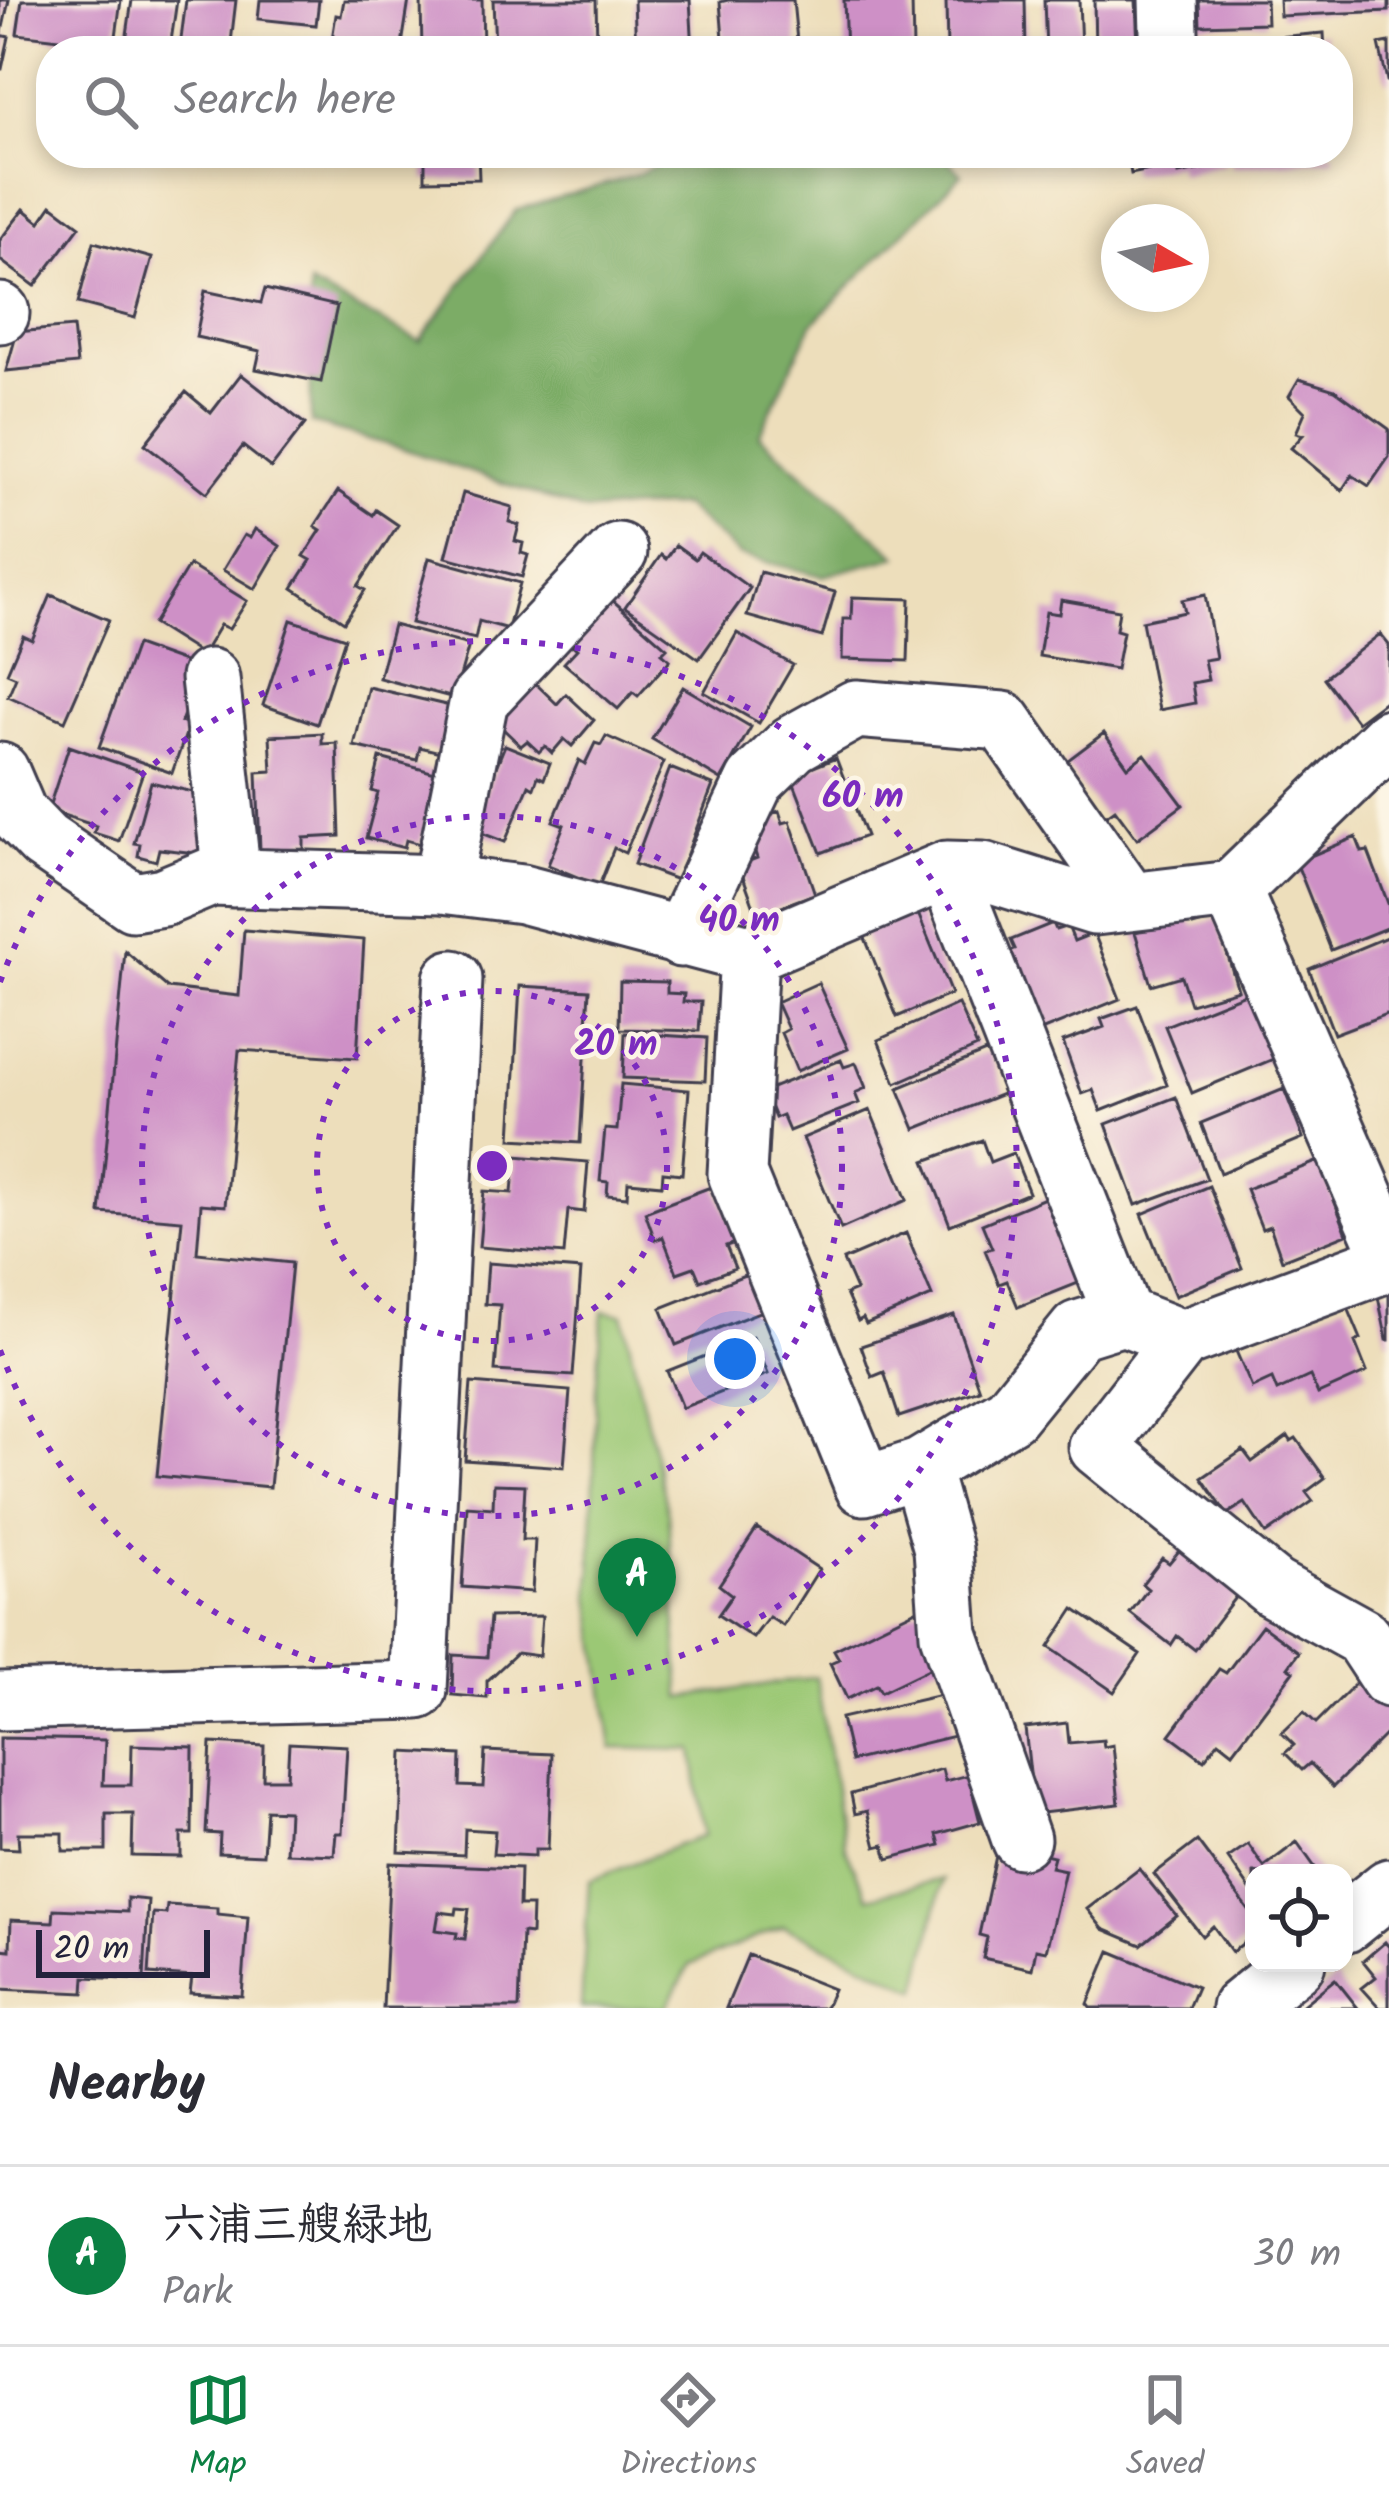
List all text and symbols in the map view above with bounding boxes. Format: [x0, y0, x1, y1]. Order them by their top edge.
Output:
search box [36, 36, 1353, 168]
text: Search here [174, 66, 396, 138]
icon: search [78, 69, 144, 135]
north arrow [1101, 204, 1209, 312]
text: 60 m [822, 769, 904, 826]
text: 40 m [698, 893, 780, 950]
text: 20 m [575, 1017, 657, 1074]
centre of rings [471, 1145, 513, 1187]
your location [705, 1329, 765, 1389]
pin: A [598, 1538, 676, 1637]
map controls [1245, 1864, 1353, 1972]
button: locate [1245, 1864, 1353, 1972]
scale bar [36, 1924, 210, 1977]
text: 20 m [54, 1924, 129, 1977]
text: Nearby [48, 2046, 205, 2127]
text: 六浦三艘緑地 [162, 2191, 432, 2263]
text: A [75, 2225, 99, 2287]
text: 30 m [1253, 2225, 1341, 2287]
text: Park [162, 2263, 233, 2325]
tab: Map [185, 2367, 251, 2492]
tab: Directions [620, 2367, 757, 2492]
tab: Saved [1126, 2367, 1204, 2492]

